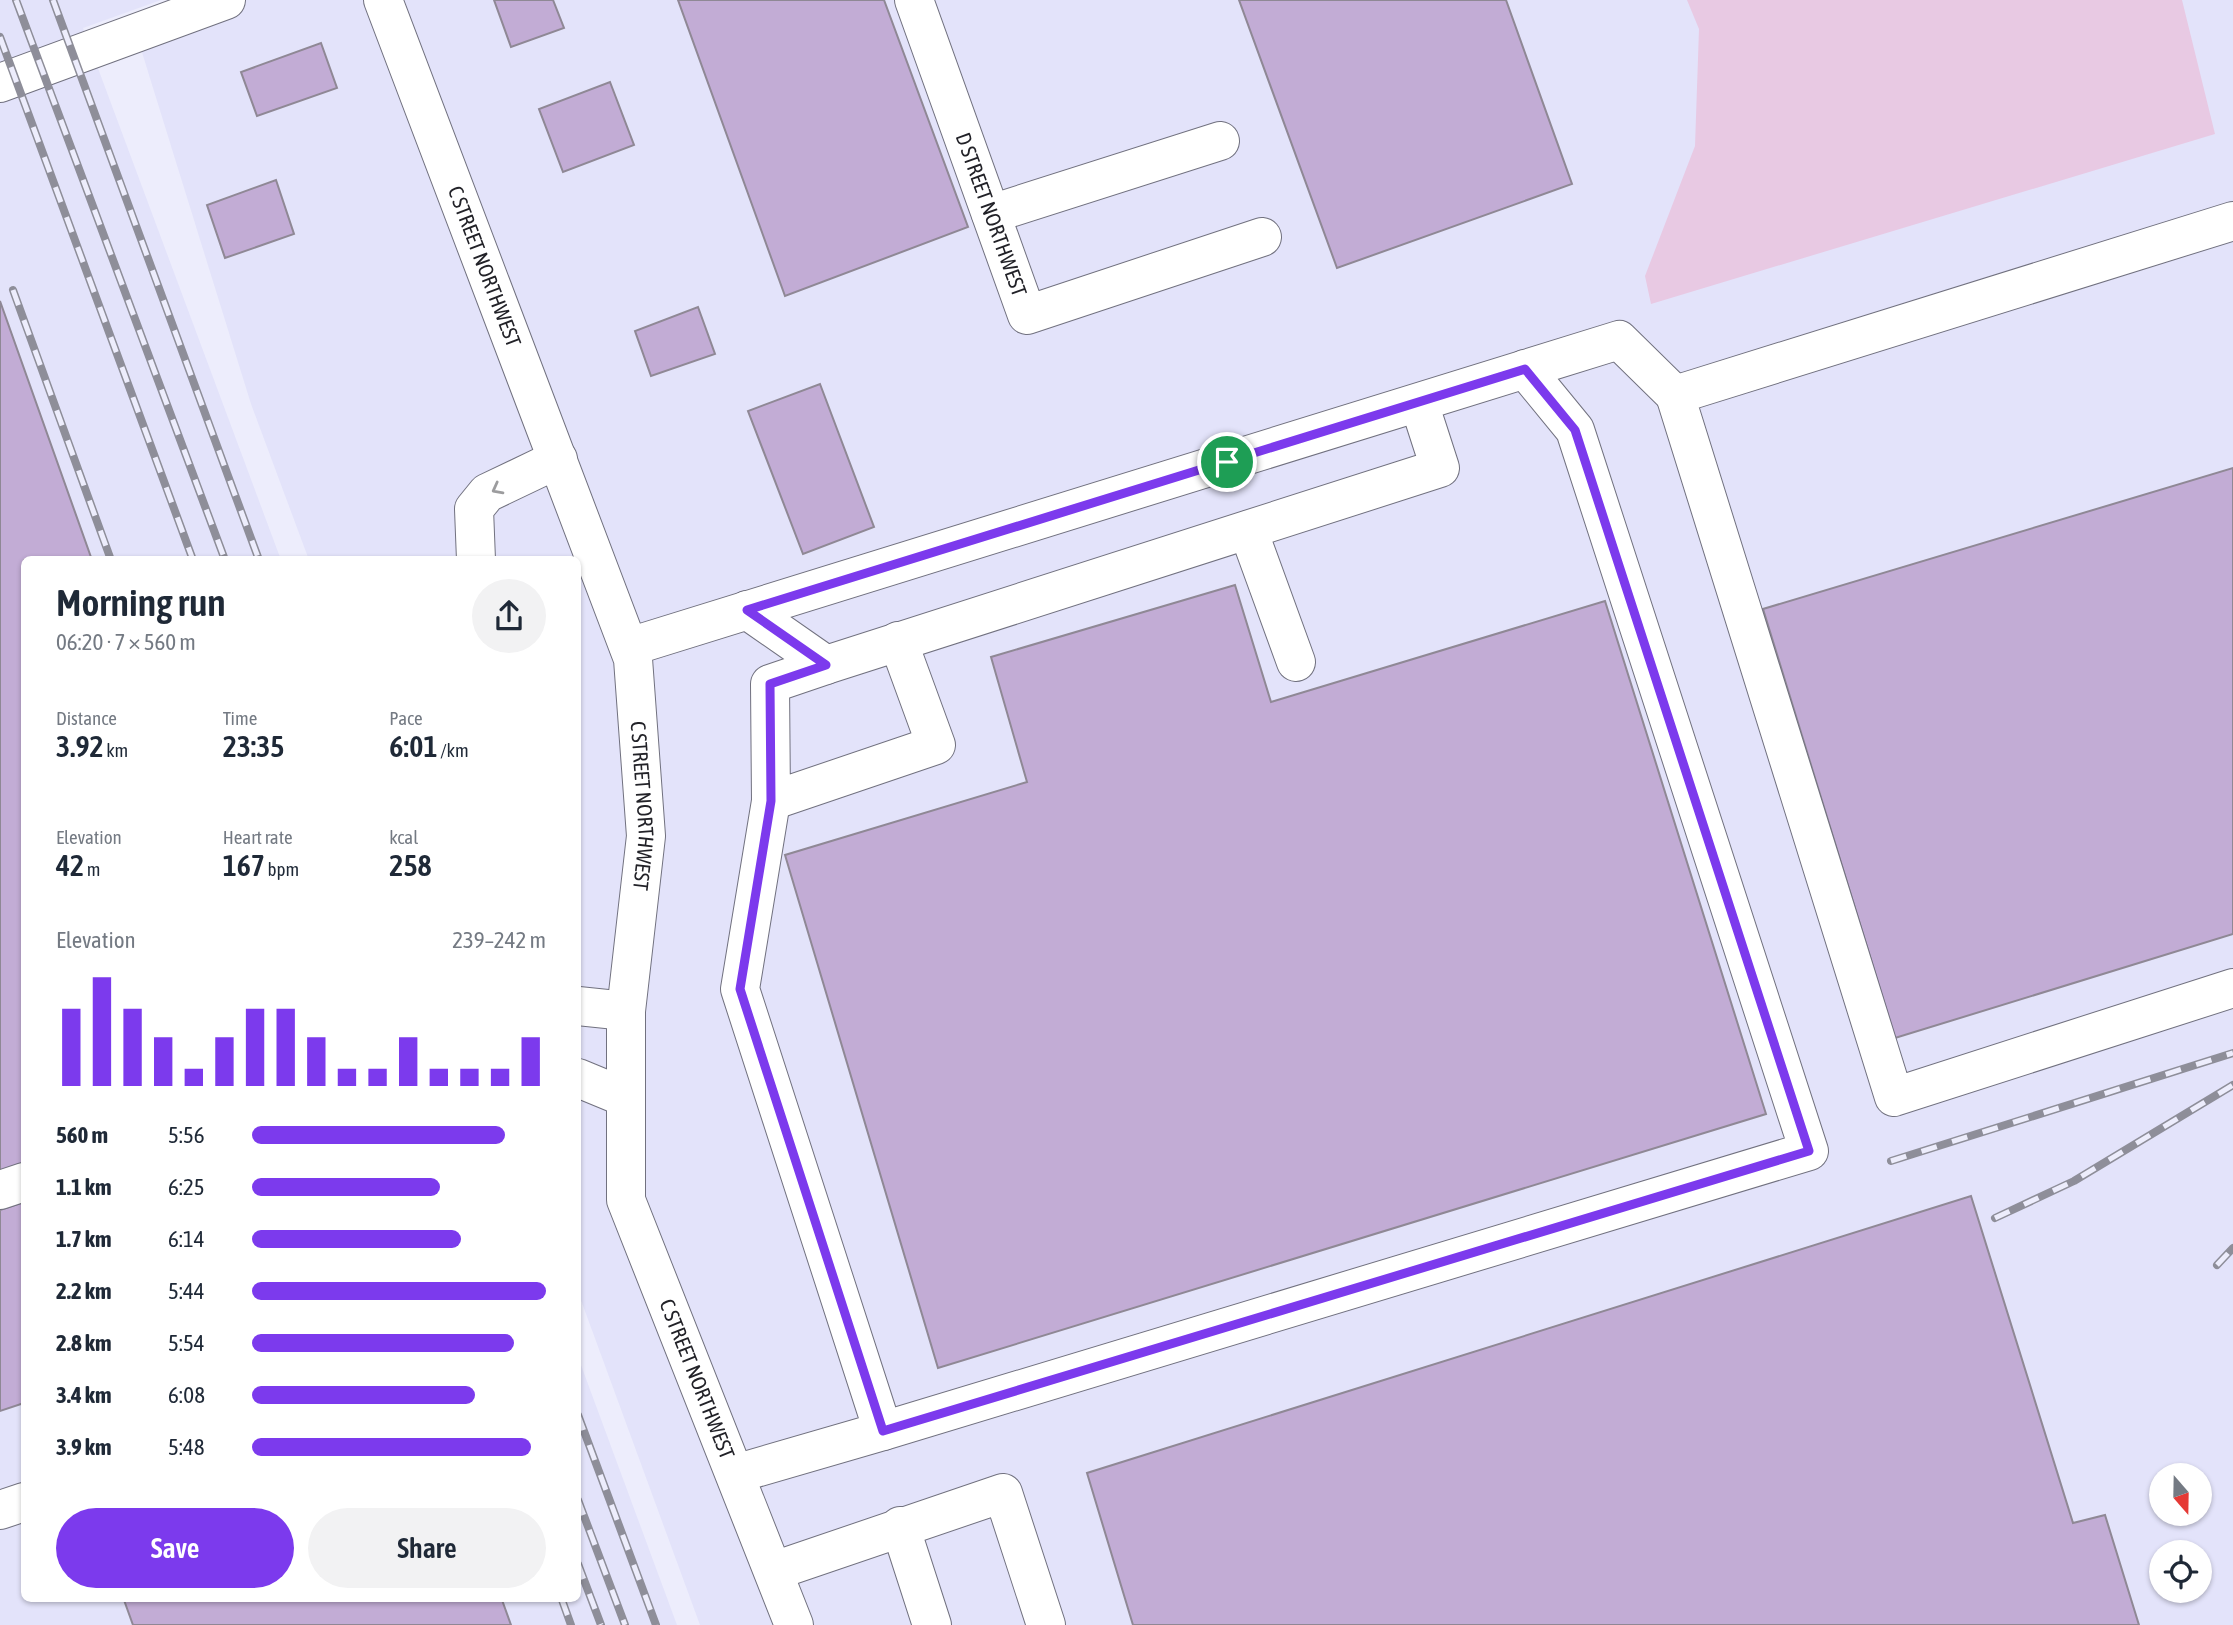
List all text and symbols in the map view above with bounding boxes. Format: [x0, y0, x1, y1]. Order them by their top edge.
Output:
street label: D STREET NORTHWEST [952, 129, 1032, 299]
street label: C STREET NORTHWEST [444, 182, 526, 350]
pin [1197, 432, 1257, 492]
icon: arrive [1208, 443, 1246, 481]
one-way arrow [491, 481, 504, 495]
button: share [472, 579, 546, 653]
text: Morning run [56, 581, 226, 624]
text: 06:20 · 7 × 560 m [56, 629, 196, 655]
text: Distance [56, 707, 117, 729]
text: Time [223, 707, 257, 729]
text: Pace [389, 707, 423, 729]
street label: C STREET NORTHWEST [627, 720, 659, 892]
text: 3.92 [56, 729, 104, 763]
text: 23:35 [223, 729, 284, 763]
text: 6:01 [389, 729, 438, 763]
text: km [104, 739, 128, 761]
text: /km [438, 739, 469, 761]
text: Elevation [56, 826, 122, 848]
text: Heart rate [223, 826, 293, 848]
text: kcal [389, 826, 418, 848]
text: 42 [56, 848, 84, 882]
text: 167 [223, 848, 265, 882]
text: 258 [389, 848, 432, 882]
text: m [84, 858, 101, 880]
text: bpm [265, 858, 299, 880]
text: Elevation [56, 927, 136, 953]
text: 239–242 m [452, 927, 546, 953]
text: 560 m [56, 1122, 108, 1148]
text: 5:56 [168, 1122, 205, 1148]
text: 1.1 km [56, 1174, 112, 1200]
text: 6:25 [168, 1174, 205, 1200]
text: 1.7 km [56, 1226, 112, 1252]
text: 6:14 [168, 1226, 205, 1252]
text: 2.2 km [56, 1278, 112, 1304]
text: 5:44 [168, 1278, 205, 1304]
street label: C STREET NORTHWEST [655, 1295, 740, 1462]
text: 2.8 km [56, 1330, 112, 1356]
text: 5:54 [168, 1330, 205, 1356]
text: 3.4 km [56, 1382, 112, 1408]
text: 6:08 [168, 1382, 205, 1408]
text: 3.9 km [56, 1434, 112, 1460]
text: 5:48 [168, 1434, 205, 1460]
north arrow [2149, 1463, 2212, 1526]
map controls [2149, 1463, 2212, 1603]
button: Save [56, 1508, 294, 1588]
button: Share [308, 1508, 546, 1588]
button: locate [2149, 1540, 2212, 1603]

